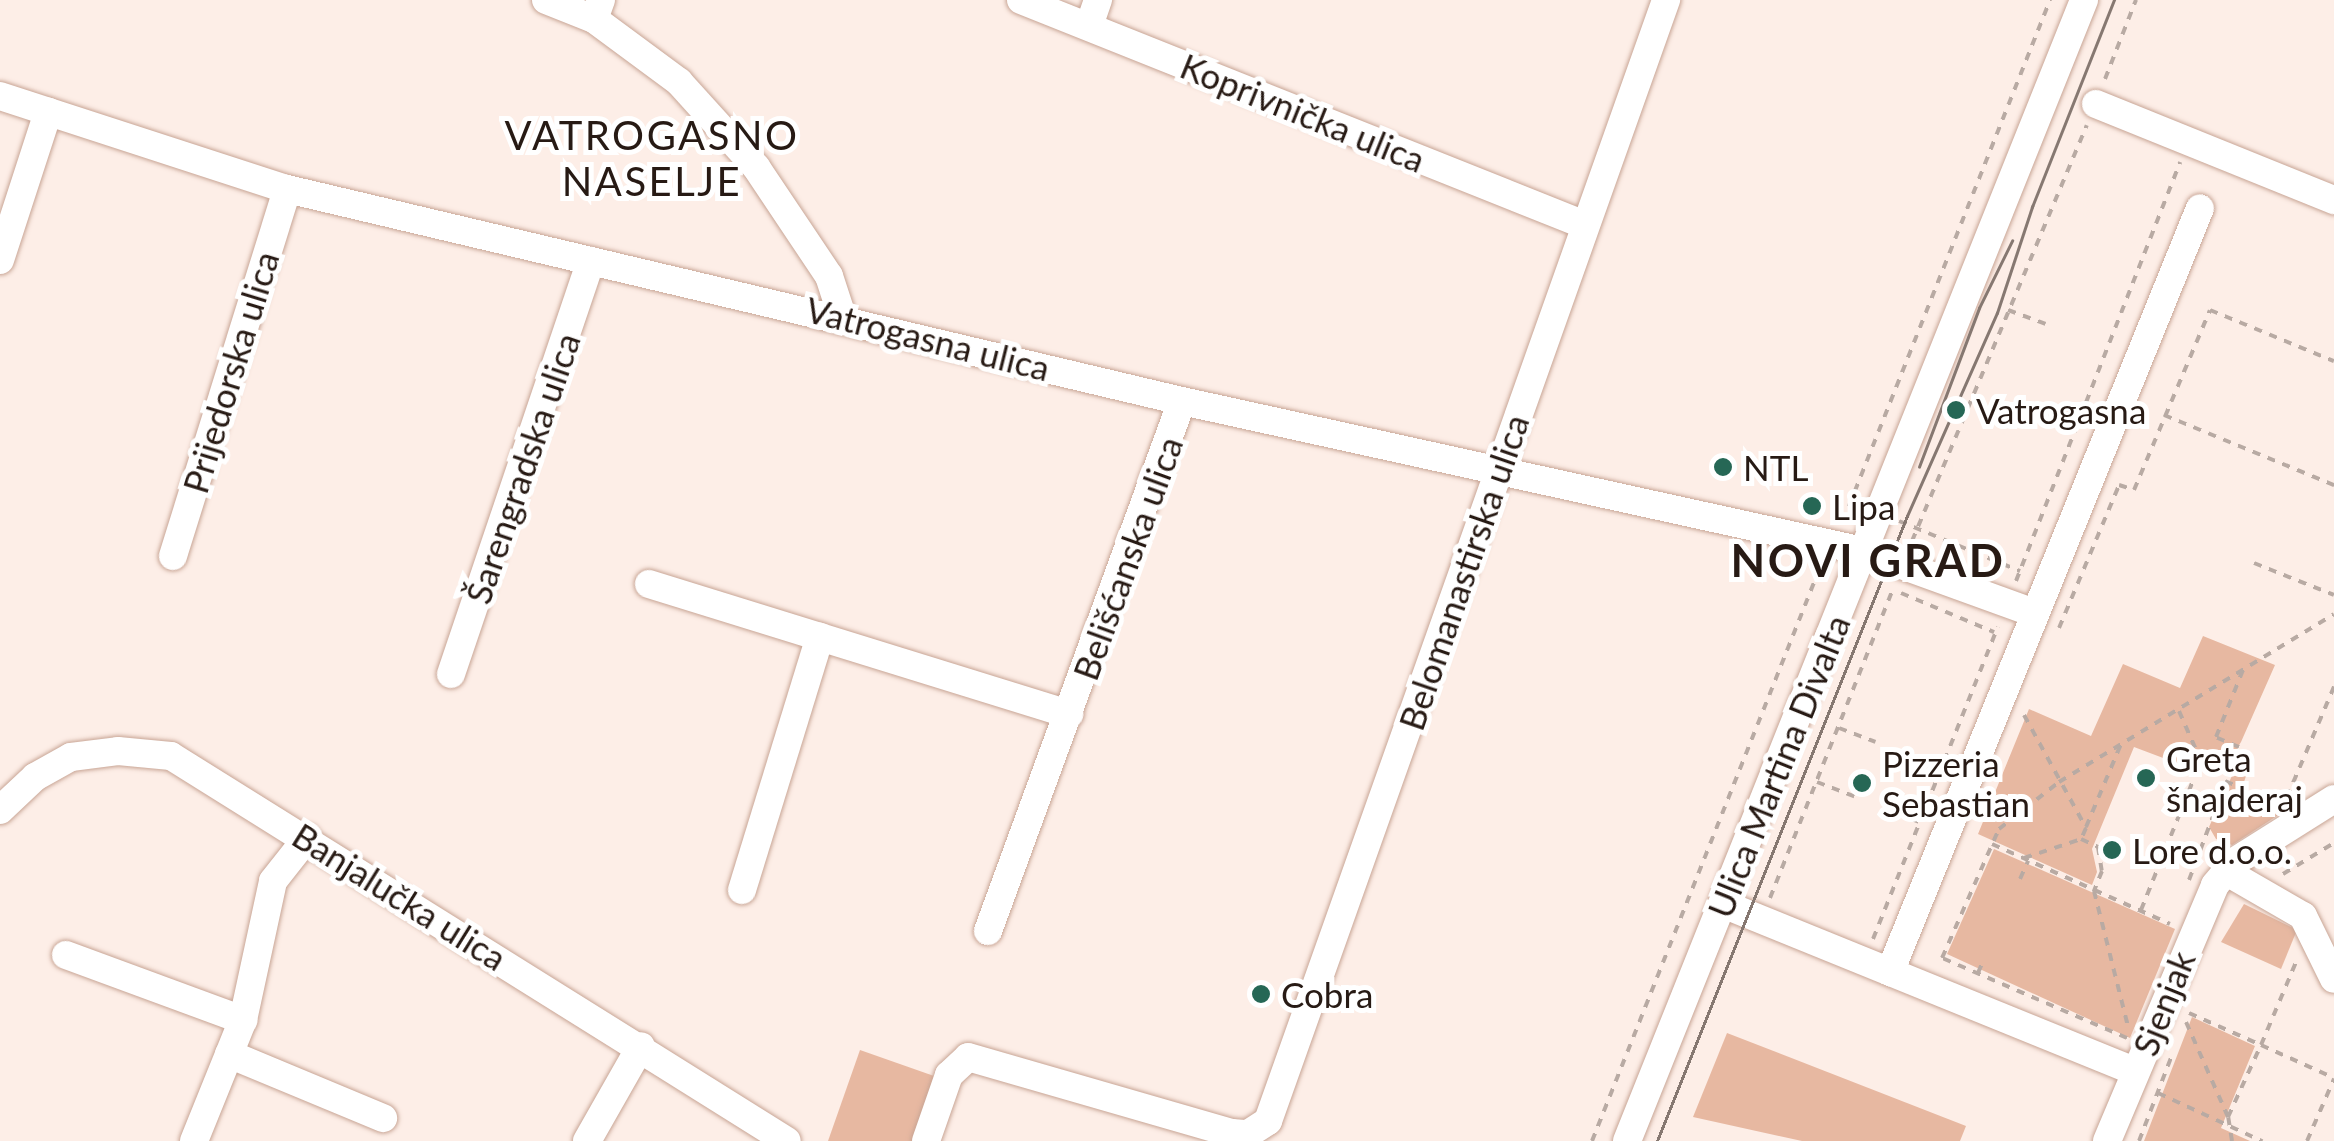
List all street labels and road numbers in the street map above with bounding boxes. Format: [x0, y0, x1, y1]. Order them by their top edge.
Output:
street label: Koprivnička ulica [1175, 44, 1431, 180]
street label: Prijedorska ulica [173, 246, 287, 498]
street label: Vatrogasna ulica [802, 287, 1054, 389]
street label: Šarengradska ulica [456, 327, 588, 609]
street label: Belomanastirska ulica [1389, 409, 1537, 735]
street label: Belišćanska ulica [1064, 431, 1190, 685]
street label: Ulica Martina Divalta [1698, 609, 1858, 923]
street label: Banjalučka ulica [285, 814, 515, 978]
street label: Sjenjak [2123, 945, 2203, 1061]

